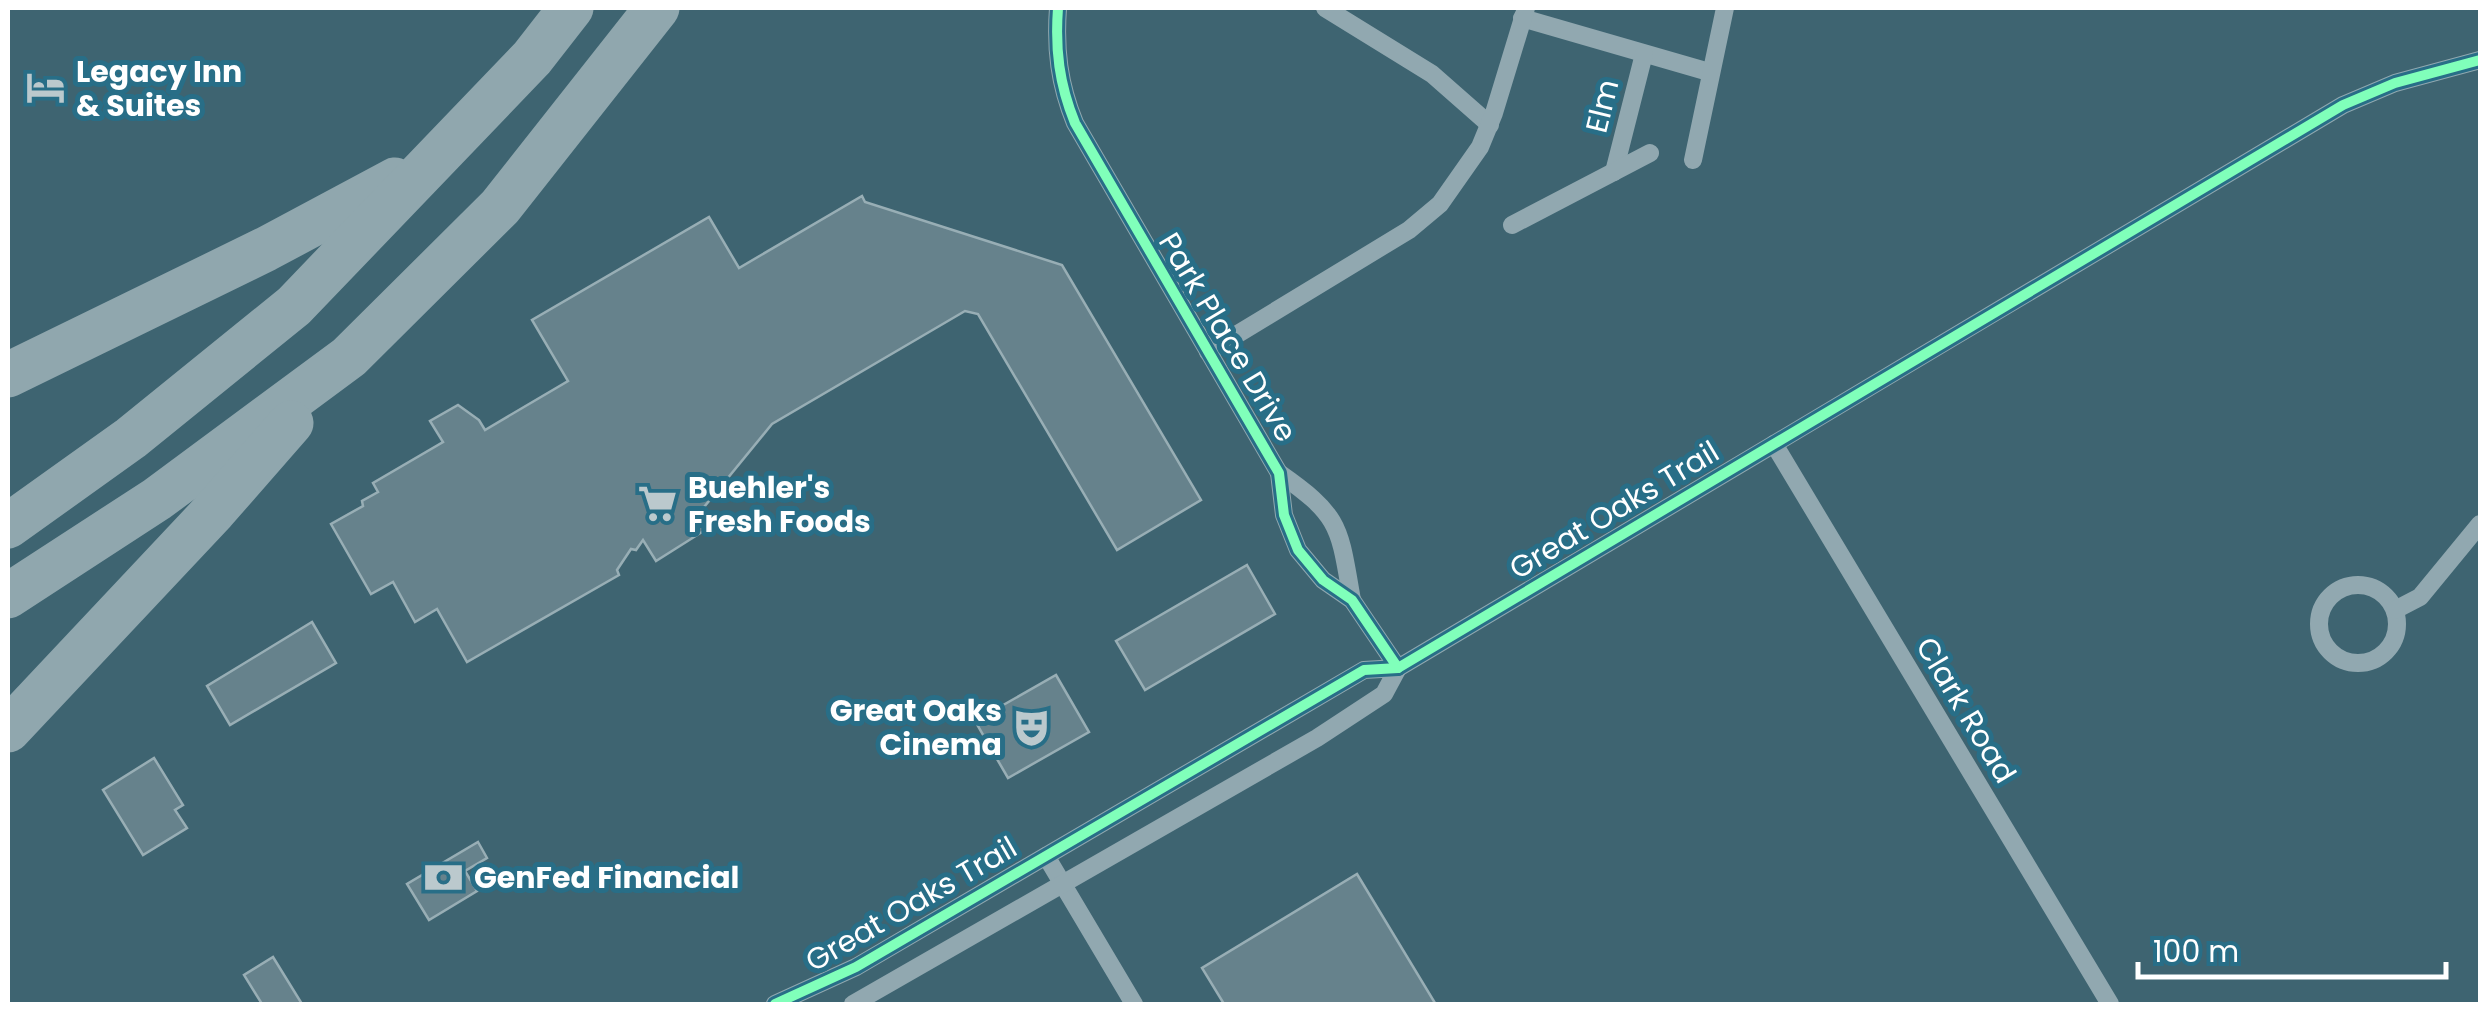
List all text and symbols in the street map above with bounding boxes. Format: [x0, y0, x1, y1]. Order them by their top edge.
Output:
place label: Legacy Inn & Suites [76, 50, 242, 127]
hotel icon: Legacy Inn & Suites [25, 67, 67, 109]
street label: Elm [1575, 75, 1629, 137]
street label: Park Place Drive [1148, 224, 1308, 450]
street label: Great Oaks Trail [1501, 430, 1727, 590]
place label: Buehler's Fresh Foods [688, 466, 871, 543]
supermarket icon: Buehler's Fresh Foods [637, 483, 679, 525]
street label: Clark Road [1905, 629, 2027, 791]
place label: Great Oaks Cinema [830, 689, 1002, 766]
theatre icon: Great Oaks Cinema [1011, 706, 1053, 748]
street label: Great Oaks Trail [797, 826, 1025, 982]
bank icon: GenFed Financial [423, 856, 465, 898]
place label: GenFed Financial [474, 856, 739, 899]
scale bar [2138, 917, 2446, 979]
text: 100 m [2153, 930, 2239, 973]

